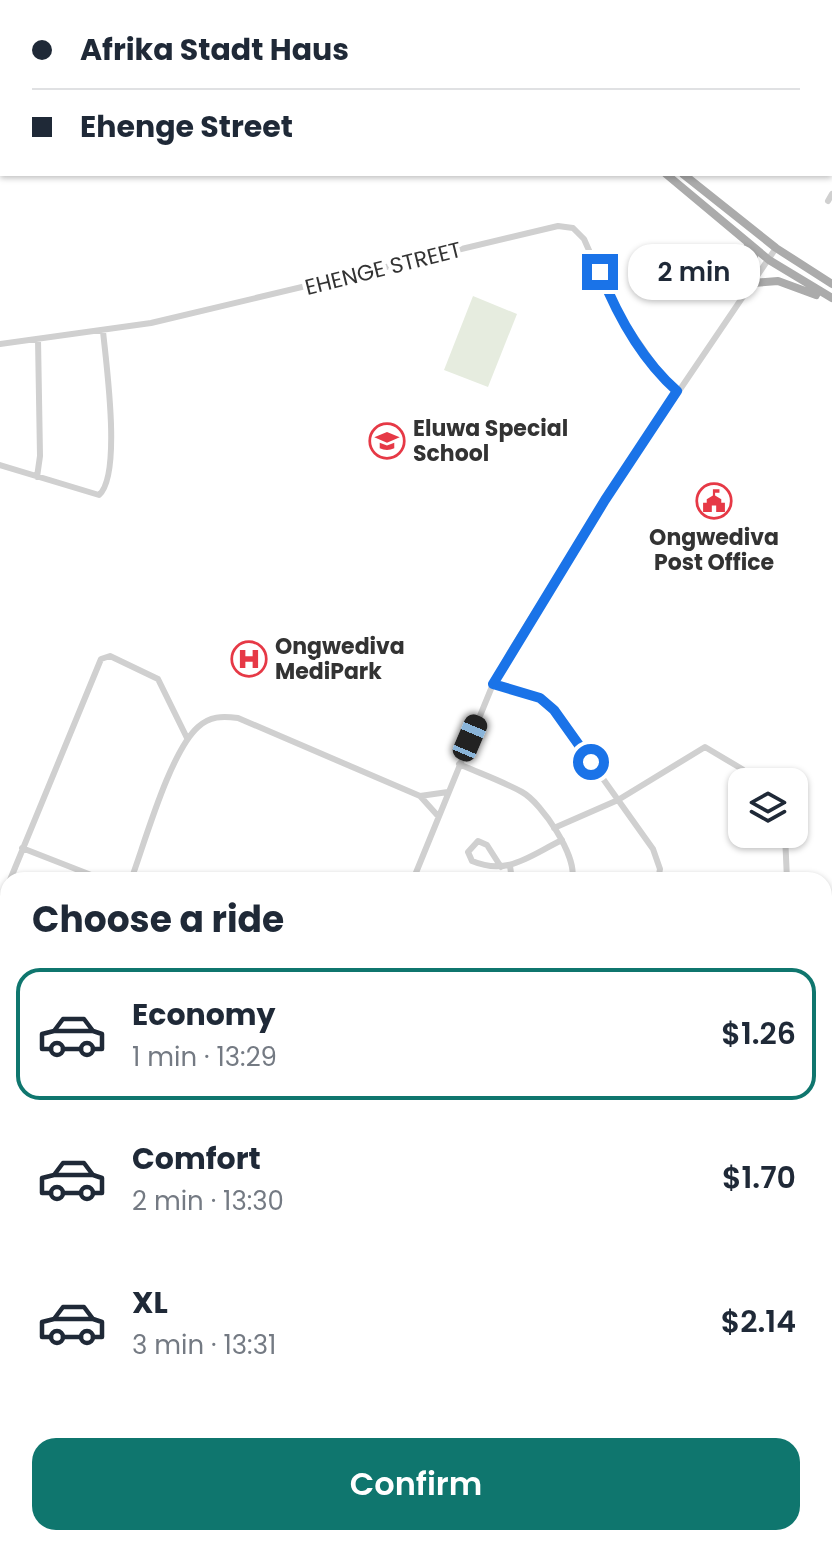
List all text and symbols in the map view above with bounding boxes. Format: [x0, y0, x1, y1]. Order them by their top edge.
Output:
text: Afrika Stadt Haus [80, 28, 349, 71]
text: Ehenge Street [80, 105, 293, 148]
street label: EHENGE STREET [302, 234, 465, 303]
callout: 2 min [628, 244, 760, 300]
route end [582, 254, 618, 290]
text: 2 min [658, 254, 730, 290]
place label: Eluwa Special School [413, 413, 568, 469]
school or university icon: Eluwa Special School [368, 422, 406, 460]
public building icon: Ongwediva Post Office [695, 482, 733, 520]
place label: Ongwediva Post Office [649, 522, 779, 578]
place label: Ongwediva MediPark [275, 631, 405, 687]
hospital icon: Ongwediva MediPark [230, 640, 268, 678]
car [450, 711, 490, 765]
route start [573, 744, 609, 780]
map controls [728, 768, 808, 848]
button: layers [728, 768, 808, 848]
text: Choose a ride [32, 894, 284, 945]
text: Economy [132, 993, 276, 1036]
icon: car [36, 998, 108, 1070]
text: $1.26 [721, 1012, 796, 1055]
text: 1 min · 13:29 [132, 1039, 277, 1075]
text: Comfort [132, 1137, 261, 1180]
icon: car [36, 1142, 108, 1214]
text: $1.70 [722, 1156, 796, 1199]
text: 2 min · 13:30 [132, 1183, 284, 1219]
text: XL [132, 1281, 168, 1324]
icon: car [36, 1286, 108, 1358]
text: $2.14 [721, 1300, 796, 1343]
text: 3 min · 13:31 [132, 1327, 276, 1363]
button: Confirm [32, 1438, 800, 1530]

